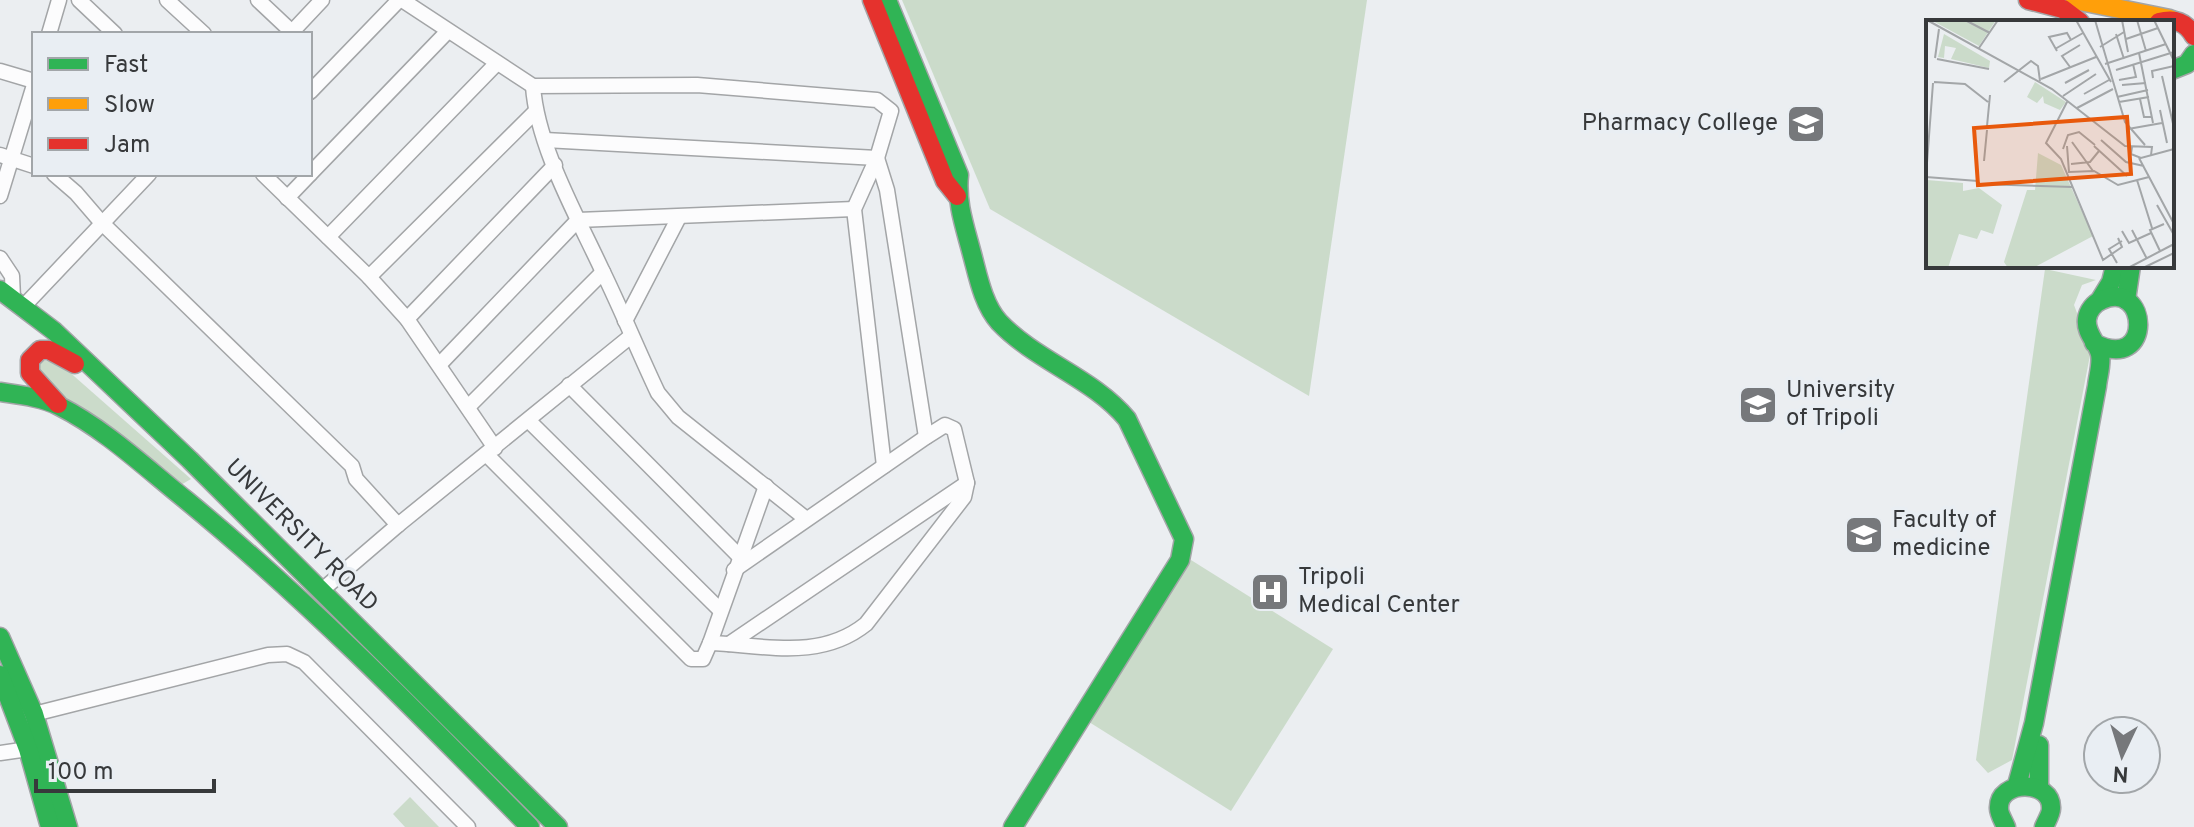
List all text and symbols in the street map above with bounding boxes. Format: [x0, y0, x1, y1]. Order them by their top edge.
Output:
inset map [1926, 20, 2174, 268]
legend [32, 32, 312, 176]
text: Fast [104, 51, 148, 81]
text: Slow [104, 91, 155, 121]
school or university icon: Pharmacy College [1785, 103, 1827, 145]
place label: Pharmacy College [1582, 109, 1778, 139]
text: Jam [104, 131, 150, 161]
place label: University of Tripoli [1786, 376, 1895, 434]
school or university icon: University of Tripoli [1737, 384, 1779, 426]
street label: UNIVERSITY ROAD [218, 453, 384, 619]
place label: Faculty of medicine [1892, 506, 1996, 564]
school or university icon: Faculty of medicine [1843, 514, 1885, 556]
place label: Tripoli Medical Center [1298, 563, 1460, 621]
hospital icon: Tripoli Medical Center [1249, 571, 1291, 613]
north arrow [2082, 715, 2162, 795]
scale bar [36, 743, 214, 793]
text: 100 m [48, 758, 114, 788]
text: N [2112, 758, 2130, 786]

